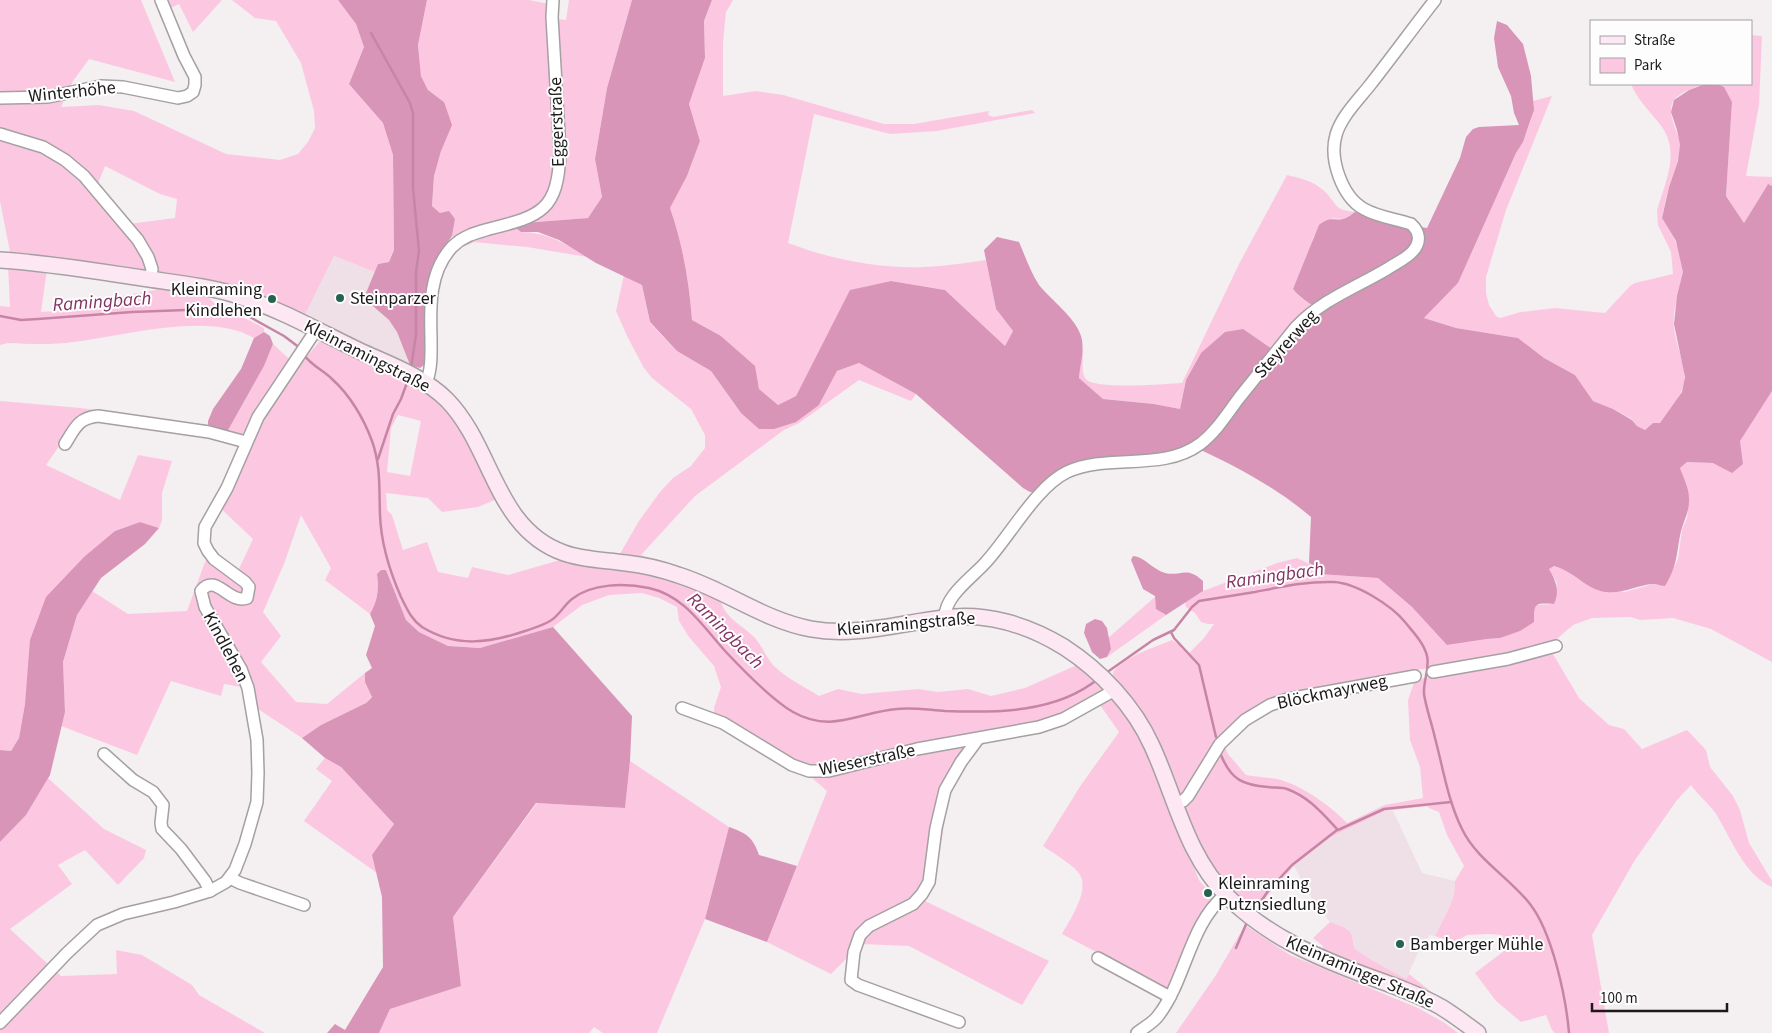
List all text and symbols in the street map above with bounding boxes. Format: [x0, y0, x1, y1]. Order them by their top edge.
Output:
legend [1590, 20, 1752, 85]
text: Straße [1634, 30, 1675, 51]
text: Park [1634, 55, 1663, 76]
street label: Winterhöhe [27, 75, 117, 109]
street label: Eggerstraße [543, 77, 571, 167]
place label: Kleinraming Kindlehen [171, 277, 262, 323]
water label: Ramingbach [52, 285, 152, 319]
place label: Steinparzer [350, 286, 437, 311]
marker: Steinparzer [334, 292, 346, 304]
marker: Kleinraming Kindlehen [266, 293, 278, 305]
street label: Steyrerweg [1248, 304, 1324, 384]
street label: Kleinramingstraße [299, 313, 435, 399]
water label: Ramingbach [1224, 556, 1326, 596]
water label: Ramingbach [681, 587, 769, 675]
street label: Kleinramingstraße [836, 605, 976, 643]
street label: Kindlehen [197, 607, 255, 687]
street label: Blöckmayrweg [1275, 668, 1389, 716]
street label: Wieserstraße [817, 738, 917, 782]
place label: Kleinraming Putznsiedlung [1218, 871, 1326, 917]
marker: Kleinraming Putznsiedlung [1202, 887, 1214, 899]
street label: Kleinraminger Straße [1282, 929, 1438, 1015]
place label: Bamberger Mühle [1410, 932, 1543, 957]
marker: Bamberger Mühle [1394, 938, 1406, 950]
scale bar [1592, 980, 1727, 1012]
text: 100 m [1600, 988, 1638, 1009]

